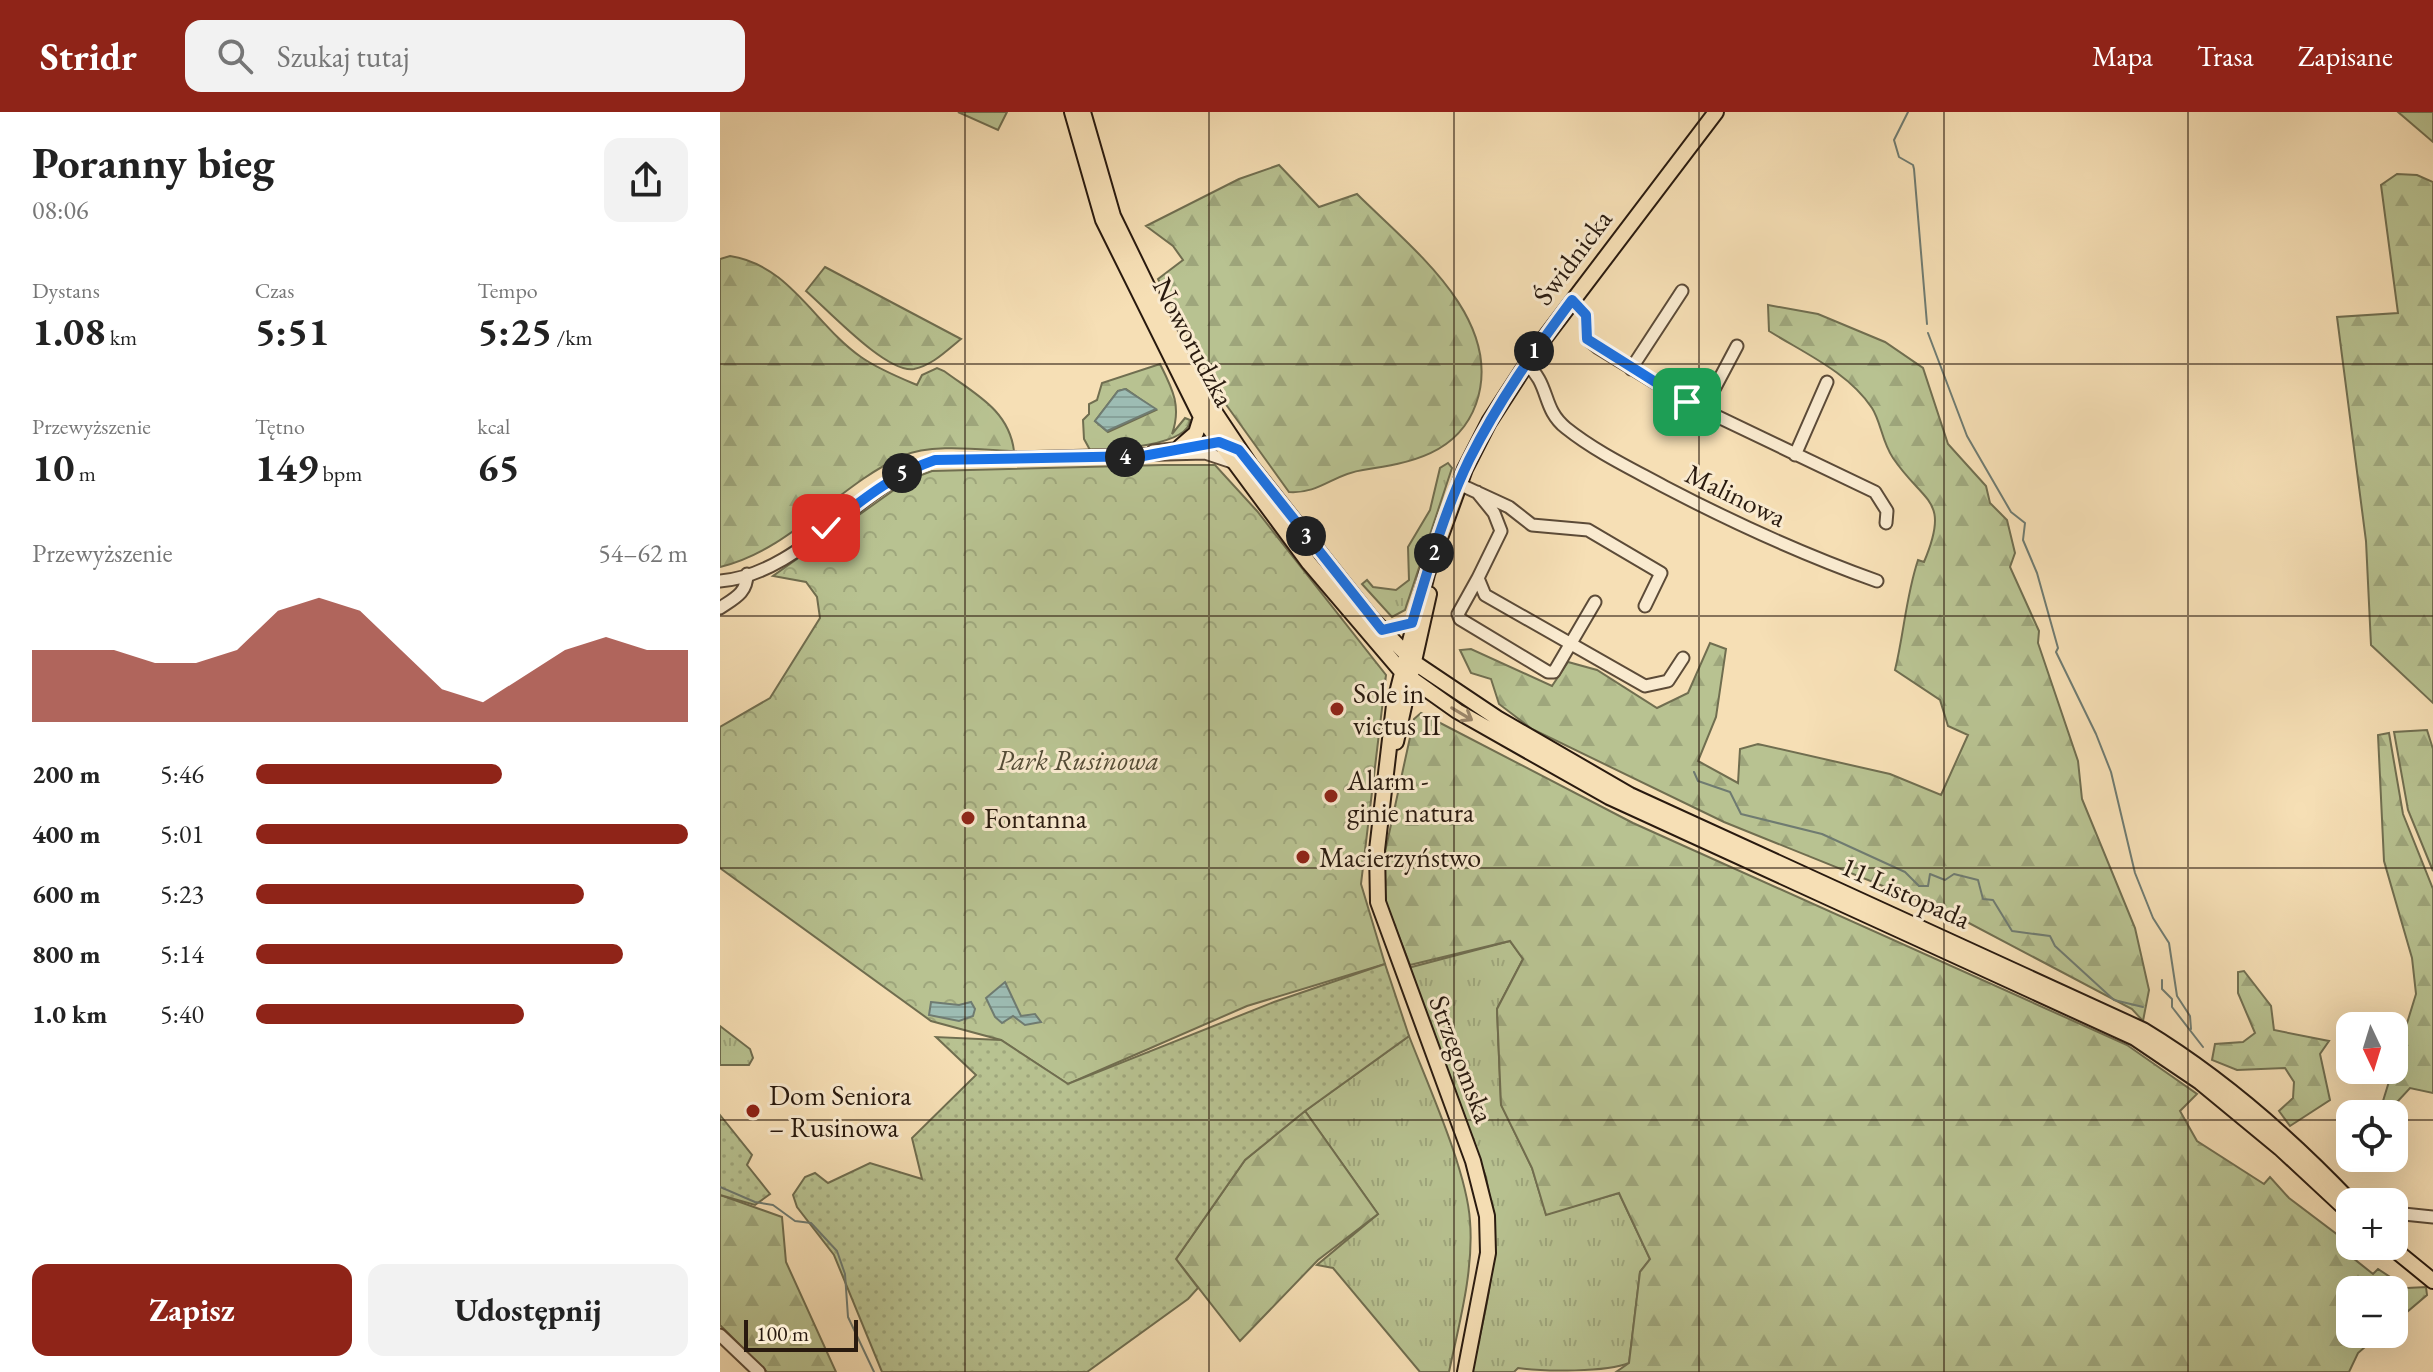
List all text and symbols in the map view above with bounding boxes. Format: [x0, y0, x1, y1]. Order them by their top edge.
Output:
search box [185, 20, 745, 92]
text: Stridr [40, 32, 137, 81]
icon: search [213, 34, 257, 78]
text: Szukaj tutaj [277, 37, 409, 76]
text: Mapa [2092, 38, 2153, 74]
text: Trasa [2197, 38, 2254, 74]
text: Zapisane [2298, 38, 2393, 74]
text: Poranny bieg [32, 134, 274, 191]
button: share [604, 138, 688, 222]
text: 08:06 [32, 193, 88, 227]
street label: Świdnicka [1524, 201, 1620, 312]
street label: Noworudzka [1145, 271, 1243, 413]
text: Dystans [32, 276, 100, 305]
text: Czas [255, 276, 294, 305]
text: Tempo [477, 276, 538, 305]
text: 1.08 [32, 305, 105, 357]
text: 5:51 [255, 305, 329, 357]
text: 5:25 [477, 305, 552, 357]
text: km [105, 323, 137, 352]
text: /km [552, 323, 593, 352]
pin: 1 [1514, 331, 1554, 371]
text: 1 [1528, 336, 1540, 365]
pin [1653, 368, 1721, 436]
icon: arrive [1665, 380, 1709, 424]
text: Przewyższenie [32, 412, 151, 441]
text: Tętno [255, 412, 305, 441]
text: kcal [477, 412, 510, 441]
pin: 4 [1105, 437, 1145, 477]
text: 10 [32, 441, 74, 493]
text: 149 [255, 441, 318, 493]
text: 65 [477, 441, 520, 493]
text: 4 [1119, 442, 1131, 471]
pin: 5 [882, 453, 922, 493]
street label: Malinowa [1680, 455, 1793, 535]
text: 5 [896, 458, 908, 487]
text: m [74, 459, 96, 488]
text: bpm [318, 459, 362, 488]
pin [792, 494, 860, 562]
icon: check [804, 506, 848, 550]
pin: 3 [1286, 516, 1326, 556]
text: 3 [1300, 521, 1312, 550]
pin: 2 [1414, 533, 1454, 573]
text: Przewyższenie [32, 536, 173, 570]
text: 54–62 m [598, 536, 688, 570]
text: 2 [1428, 538, 1440, 567]
place label: Sole in victus II [1353, 675, 1441, 743]
marker: Sole in victus II [1328, 700, 1346, 718]
one-way arrow [1450, 706, 1473, 722]
park label: Park Rusinowa [997, 742, 1159, 778]
text: 200 m [32, 757, 100, 791]
text: 5:46 [160, 757, 204, 791]
place label: Alarm - ginie natura [1346, 762, 1475, 830]
marker: Alarm - ginie natura [1322, 787, 1340, 805]
place label: Fontanna [984, 800, 1088, 836]
marker: Fontanna [959, 809, 977, 827]
text: 400 m [32, 817, 100, 851]
text: 5:01 [160, 817, 204, 851]
place label: Macierzyństwo [1319, 839, 1481, 875]
marker: Macierzyństwo [1294, 848, 1312, 866]
street label: 11 Listopada [1836, 848, 1977, 937]
text: 600 m [32, 877, 100, 911]
text: 5:23 [160, 877, 204, 911]
text: 800 m [32, 937, 100, 971]
text: 5:14 [160, 937, 204, 971]
street label: Strzegomska [1421, 990, 1503, 1129]
text: 1.0 km [32, 997, 107, 1031]
text: 5:40 [160, 997, 204, 1031]
north arrow [2336, 1012, 2408, 1084]
map controls [2336, 1012, 2408, 1348]
place label: Dom Seniora – Rusinowa [769, 1077, 912, 1145]
button: locate [2336, 1100, 2408, 1172]
marker: Dom Seniora – Rusinowa [744, 1102, 762, 1120]
button: + [2336, 1188, 2408, 1260]
button: Zapisz [32, 1264, 352, 1356]
button: Udostępnij [368, 1264, 688, 1356]
button: − [2336, 1276, 2408, 1348]
scale bar [744, 1316, 858, 1352]
text: 100 m [756, 1319, 809, 1348]

